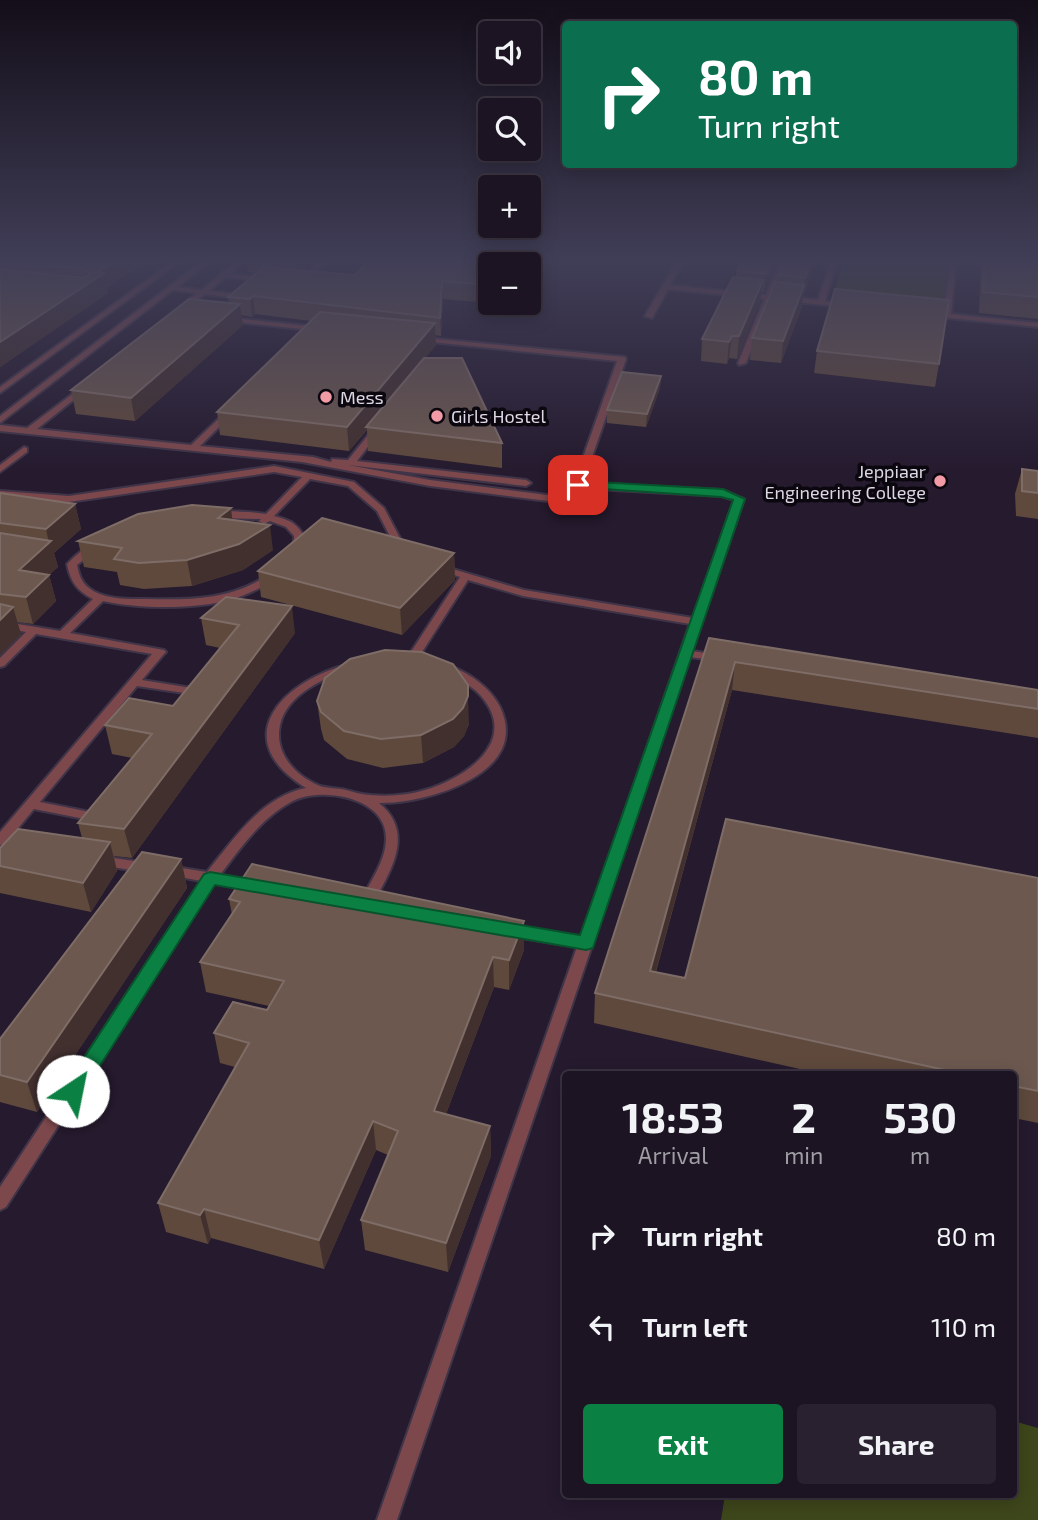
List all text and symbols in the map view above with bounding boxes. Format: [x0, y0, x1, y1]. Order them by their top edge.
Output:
map controls [478, 21, 541, 315]
button: sound [478, 21, 541, 84]
text: 80 m [698, 46, 813, 105]
icon: right [583, 49, 674, 140]
button: search [478, 98, 541, 161]
text: Turn right [698, 106, 840, 144]
button: + [478, 175, 541, 238]
button: − [478, 252, 541, 315]
place label: Mess [340, 386, 384, 408]
marker: Mess [318, 389, 334, 405]
place label: Girls Hostel [451, 405, 546, 427]
marker: Girls Hostel [429, 408, 445, 424]
pin [548, 455, 608, 515]
place label: Jeppiaar Engineering College [764, 460, 926, 503]
icon: arrive [559, 466, 597, 504]
marker: Jeppiaar Engineering College [932, 473, 948, 489]
position arrow [36, 1054, 110, 1128]
text: 18:53 [622, 1091, 724, 1141]
text: 2 [792, 1091, 816, 1141]
text: 530 [883, 1091, 957, 1141]
text: Arrival [638, 1141, 708, 1169]
text: min [784, 1141, 823, 1169]
text: m [910, 1141, 930, 1169]
icon: right [583, 1217, 621, 1255]
text: Turn right [642, 1220, 763, 1251]
text: 80 m [936, 1220, 996, 1251]
icon: left [583, 1308, 621, 1346]
text: Turn left [642, 1311, 748, 1342]
text: 110 m [931, 1311, 996, 1342]
button: Exit [583, 1404, 783, 1484]
button: Share [797, 1404, 996, 1484]

